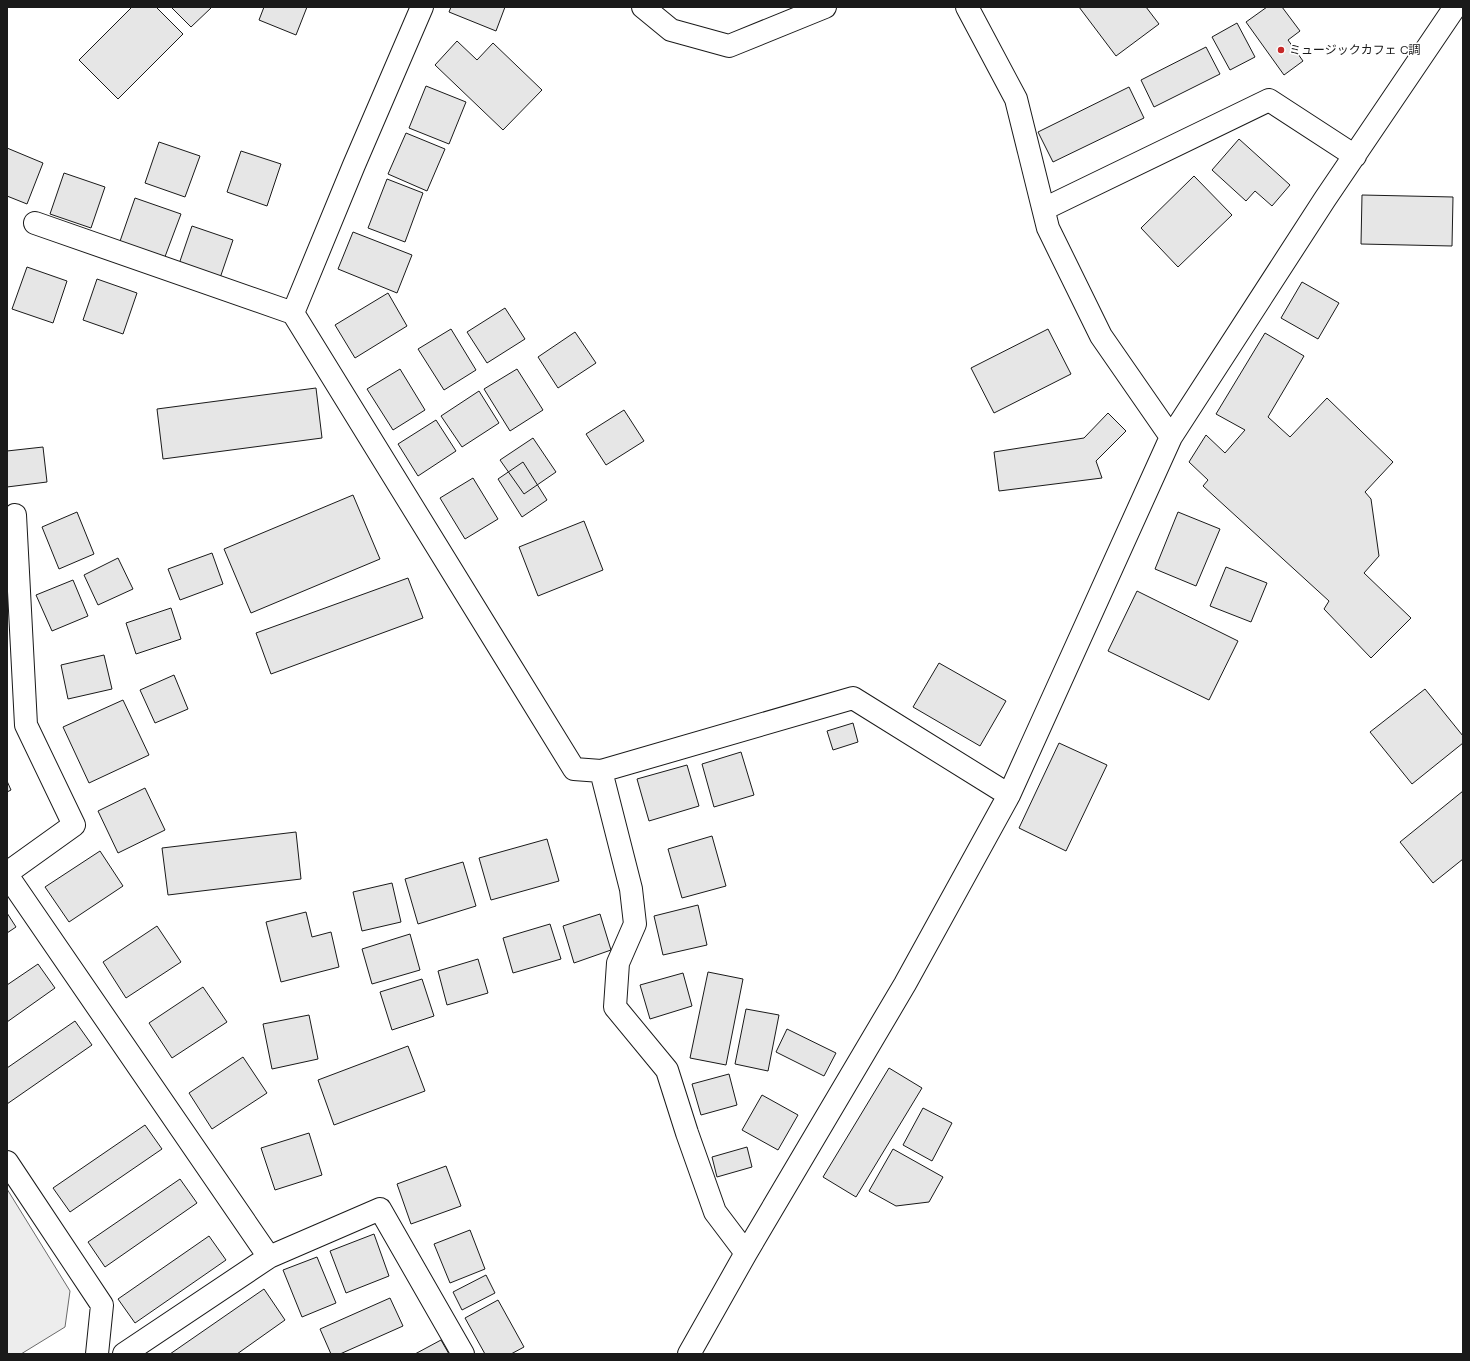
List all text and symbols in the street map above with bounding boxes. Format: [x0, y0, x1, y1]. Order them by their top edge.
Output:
place label: ミュージックカフェ C調 [1289, 42, 1421, 58]
marker: ミュージックカフェ C調 [1276, 45, 1286, 55]

